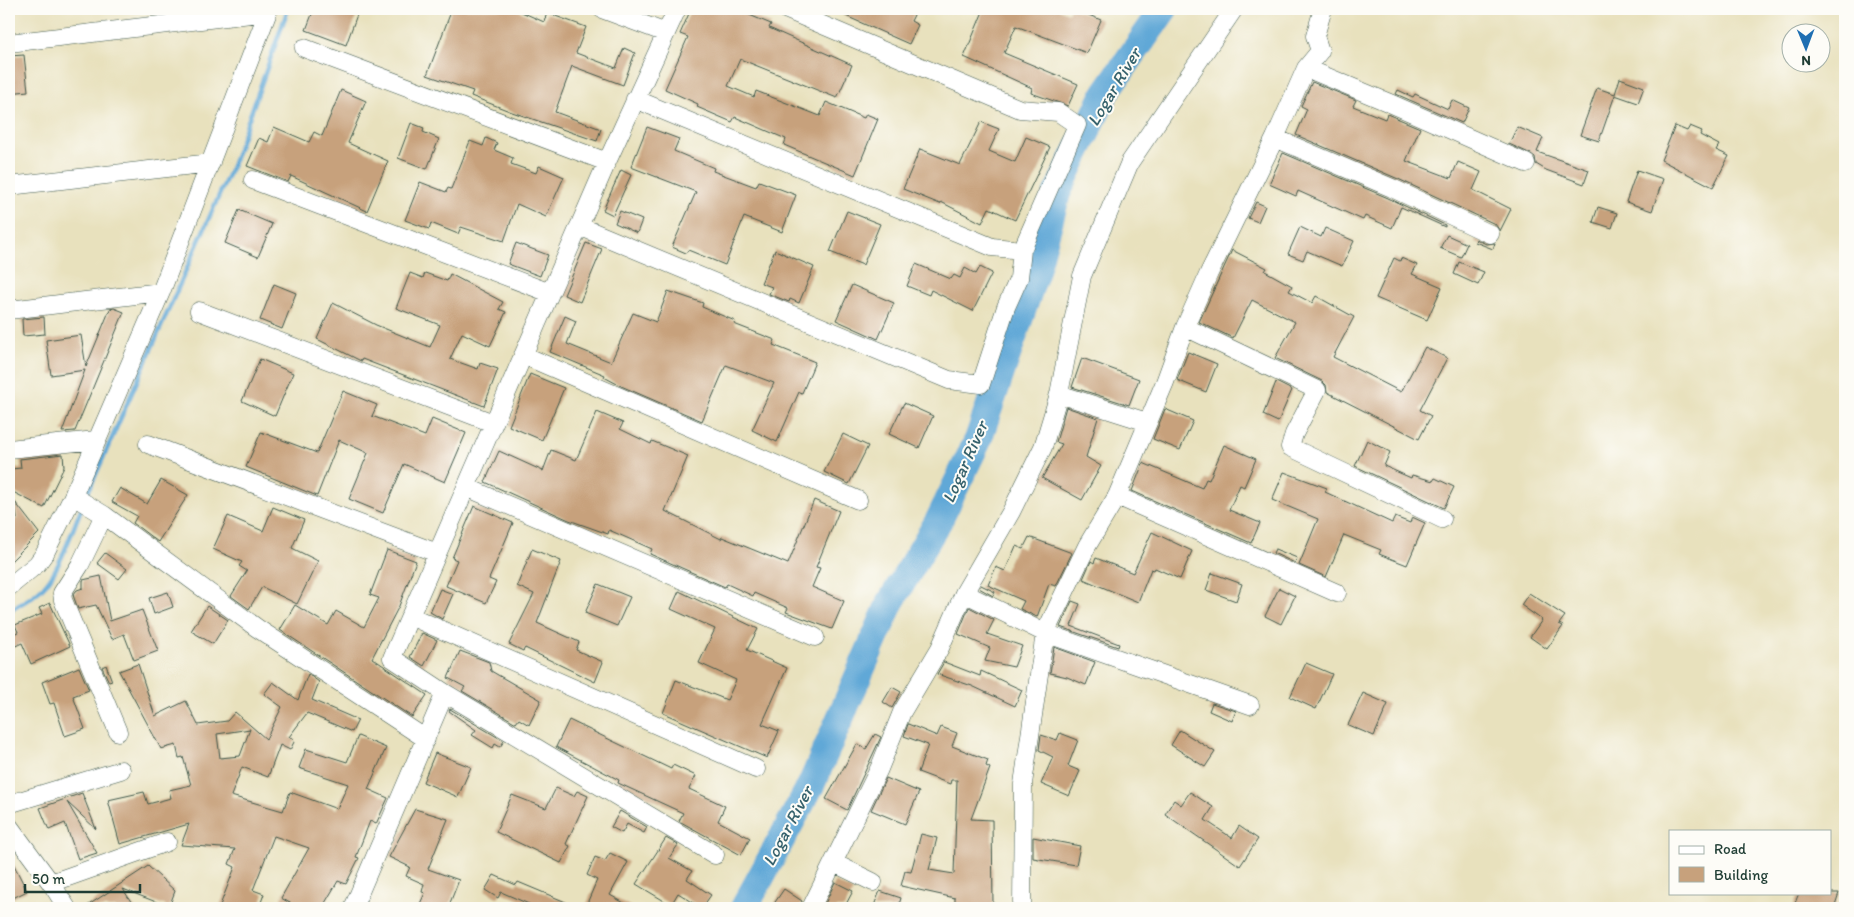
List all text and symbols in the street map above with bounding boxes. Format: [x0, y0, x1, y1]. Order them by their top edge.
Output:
north arrow [1782, 22, 1832, 72]
water label: Logar River [1082, 42, 1147, 130]
text: N [1801, 52, 1811, 69]
water label: Logar River [937, 416, 994, 506]
water label: Logar River [758, 781, 819, 870]
legend [1669, 830, 1832, 894]
text: Road [1714, 840, 1747, 858]
scale bar [25, 862, 140, 894]
text: Building [1714, 866, 1768, 884]
text: 50 m [32, 870, 65, 888]

